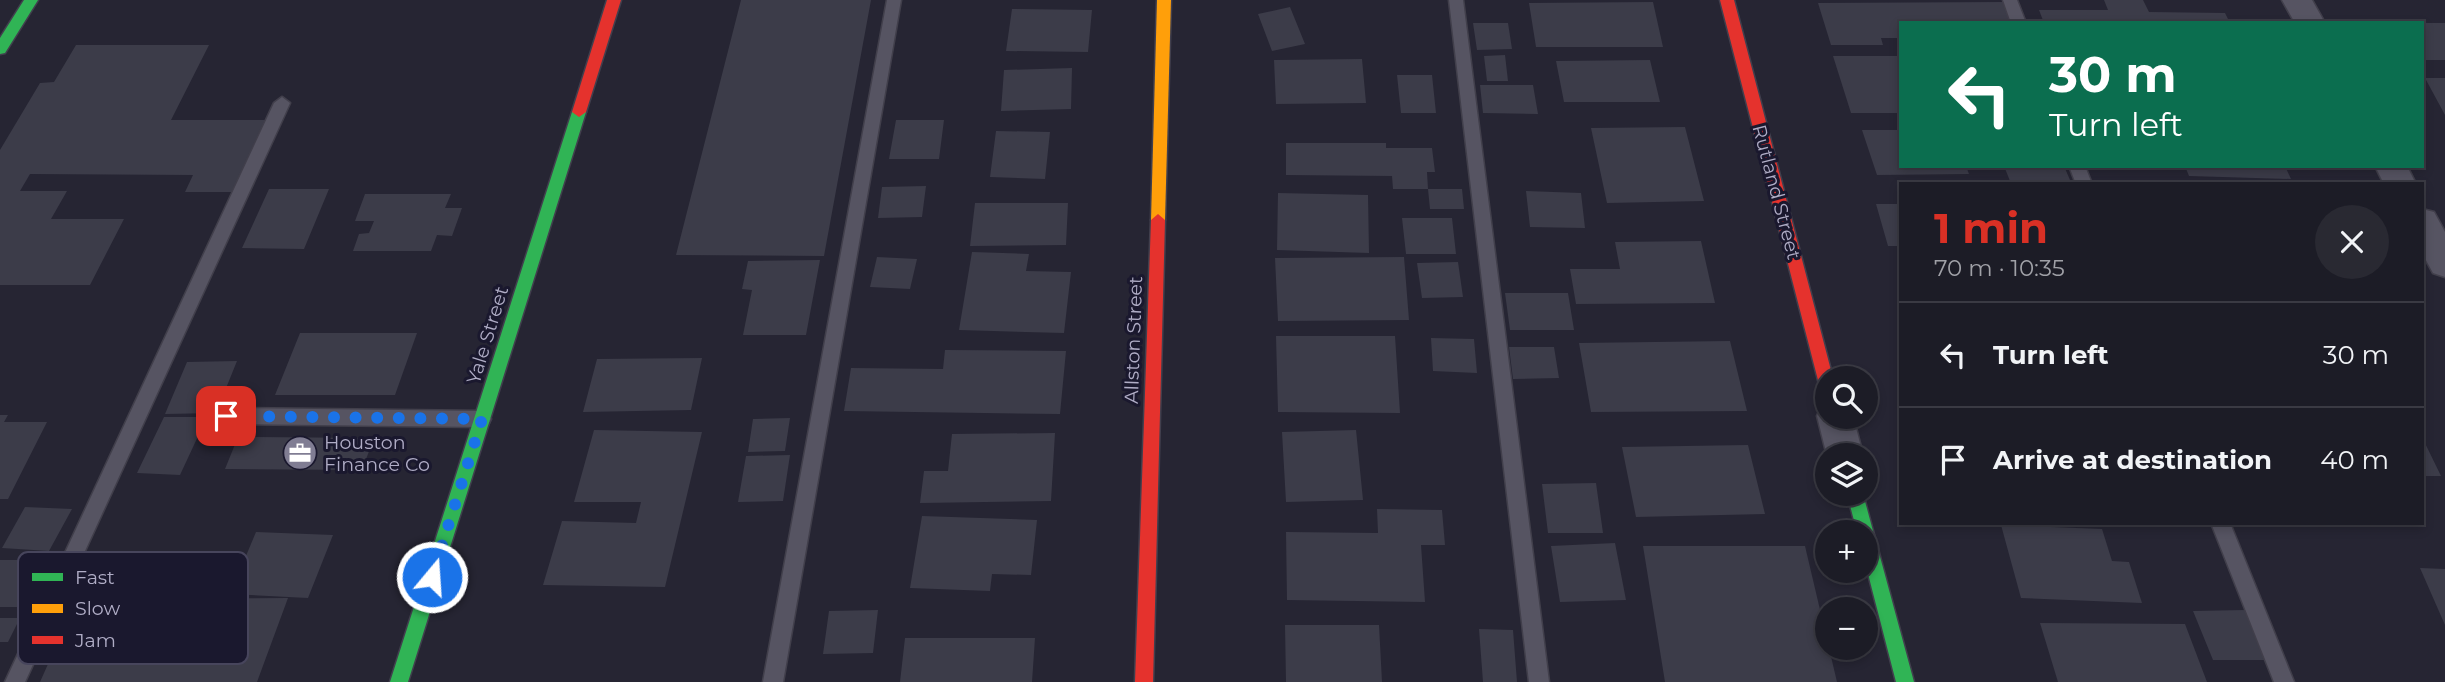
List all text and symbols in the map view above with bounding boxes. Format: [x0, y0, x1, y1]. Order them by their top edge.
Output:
text: 30 m [2049, 45, 2177, 104]
icon: left [1934, 49, 2025, 140]
text: Turn left [2049, 105, 2183, 144]
street label: Rutland Street [1747, 122, 1806, 262]
text: 1 min [1934, 202, 2048, 254]
button: close [2315, 205, 2389, 279]
text: 70 m · 10:35 [1934, 254, 2065, 282]
street label: Allston Street [1120, 276, 1147, 404]
street label: Yale Street [462, 283, 513, 387]
icon: left [1934, 336, 1972, 374]
text: Turn left [1993, 339, 2109, 371]
text: 30 m [2323, 339, 2389, 371]
map controls [1815, 366, 1878, 660]
button: search [1815, 366, 1878, 429]
pin [196, 386, 256, 446]
icon: arrive [207, 397, 245, 435]
place label: Houston Finance Co [324, 431, 430, 476]
office icon: Houston Finance Co [281, 434, 319, 472]
icon: arrive [1934, 441, 1972, 479]
button: layers [1815, 443, 1878, 506]
text: Arrive at destination [1993, 444, 2272, 476]
text: 40 m [2320, 444, 2389, 476]
button: + [1815, 520, 1878, 583]
position arrow [395, 540, 469, 614]
legend [18, 552, 248, 664]
text: Fast [75, 566, 115, 589]
text: Slow [75, 597, 120, 620]
button: − [1815, 597, 1878, 660]
text: Jam [74, 629, 116, 652]

